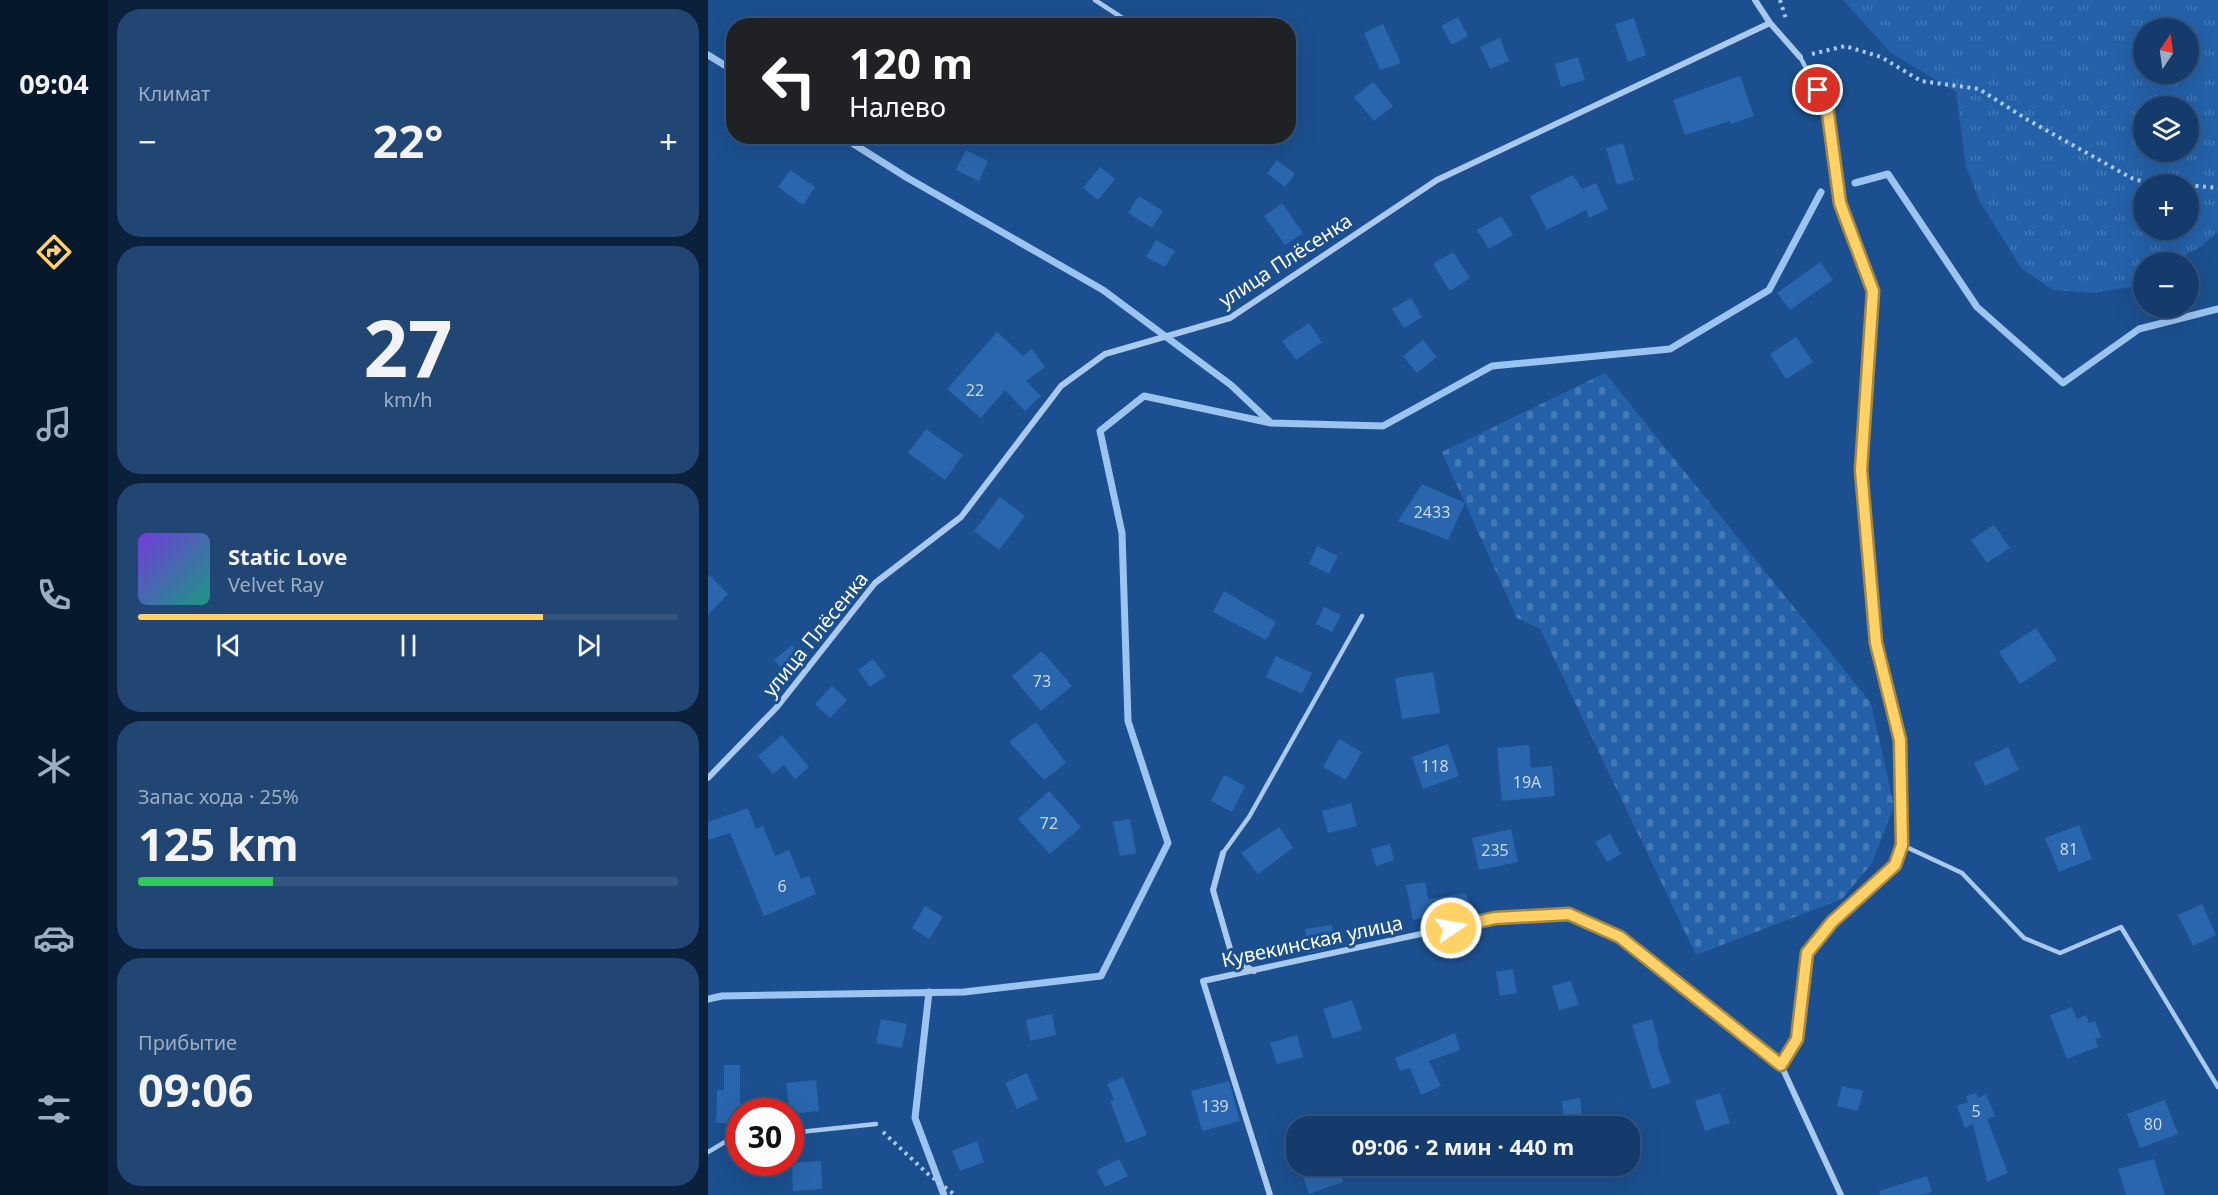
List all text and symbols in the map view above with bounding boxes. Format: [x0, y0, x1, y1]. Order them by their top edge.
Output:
north arrow [2133, 18, 2199, 84]
map controls [2133, 18, 2199, 318]
text: 120 m [849, 34, 973, 91]
icon: left [750, 42, 828, 120]
pin [1792, 64, 1843, 115]
text: 09:04 [19, 65, 89, 102]
icon: arrive [1801, 73, 1834, 106]
text: Климат [138, 80, 210, 107]
text: Налево [849, 88, 946, 125]
button: layers [2133, 96, 2199, 162]
text: 22° [373, 110, 443, 171]
text: − [138, 119, 157, 164]
text: + [659, 119, 678, 164]
button: + [2133, 174, 2199, 240]
street label: улица Плёсенка [1213, 207, 1357, 313]
icon: directions [33, 231, 75, 273]
button: − [2133, 252, 2199, 318]
text: 27 [363, 294, 453, 400]
house number: 22 [966, 379, 984, 401]
text: km/h [383, 386, 433, 413]
icon: music [33, 403, 75, 445]
house number: 2433 [1414, 501, 1450, 523]
text: Static Love [228, 541, 347, 571]
street label: улица Плёсенка [756, 566, 874, 702]
text: Velvet Ray [228, 571, 324, 598]
icon: phone [33, 574, 75, 616]
icon: previous [212, 629, 245, 662]
icon: pause [392, 629, 425, 662]
icon: next [572, 629, 605, 662]
house number: 73 [1033, 670, 1051, 692]
icon: climate [33, 745, 75, 787]
house number: 118 [1421, 755, 1449, 777]
house number: 19А [1513, 771, 1542, 793]
text: Запас хода · 25% [138, 783, 299, 810]
house number: 72 [1040, 812, 1058, 834]
text: 125 km [138, 813, 299, 874]
house number: 81 [2060, 838, 2078, 860]
house number: 235 [1481, 839, 1509, 861]
house number: 6 [777, 875, 787, 897]
position arrow [1419, 896, 1483, 960]
street label: Кувекинская улица [1219, 909, 1405, 973]
icon: car [33, 917, 75, 959]
text: Прибытие [138, 1029, 237, 1056]
text: 09:06 [138, 1059, 254, 1120]
icon: filters [33, 1088, 75, 1130]
house number: 139 [1201, 1095, 1229, 1117]
speed limit sign: 30 [726, 1098, 804, 1176]
house number: 5 [1971, 1100, 1981, 1122]
house number: 80 [2144, 1113, 2162, 1135]
text: 09:06 · 2 мин · 440 m [1352, 1131, 1574, 1161]

